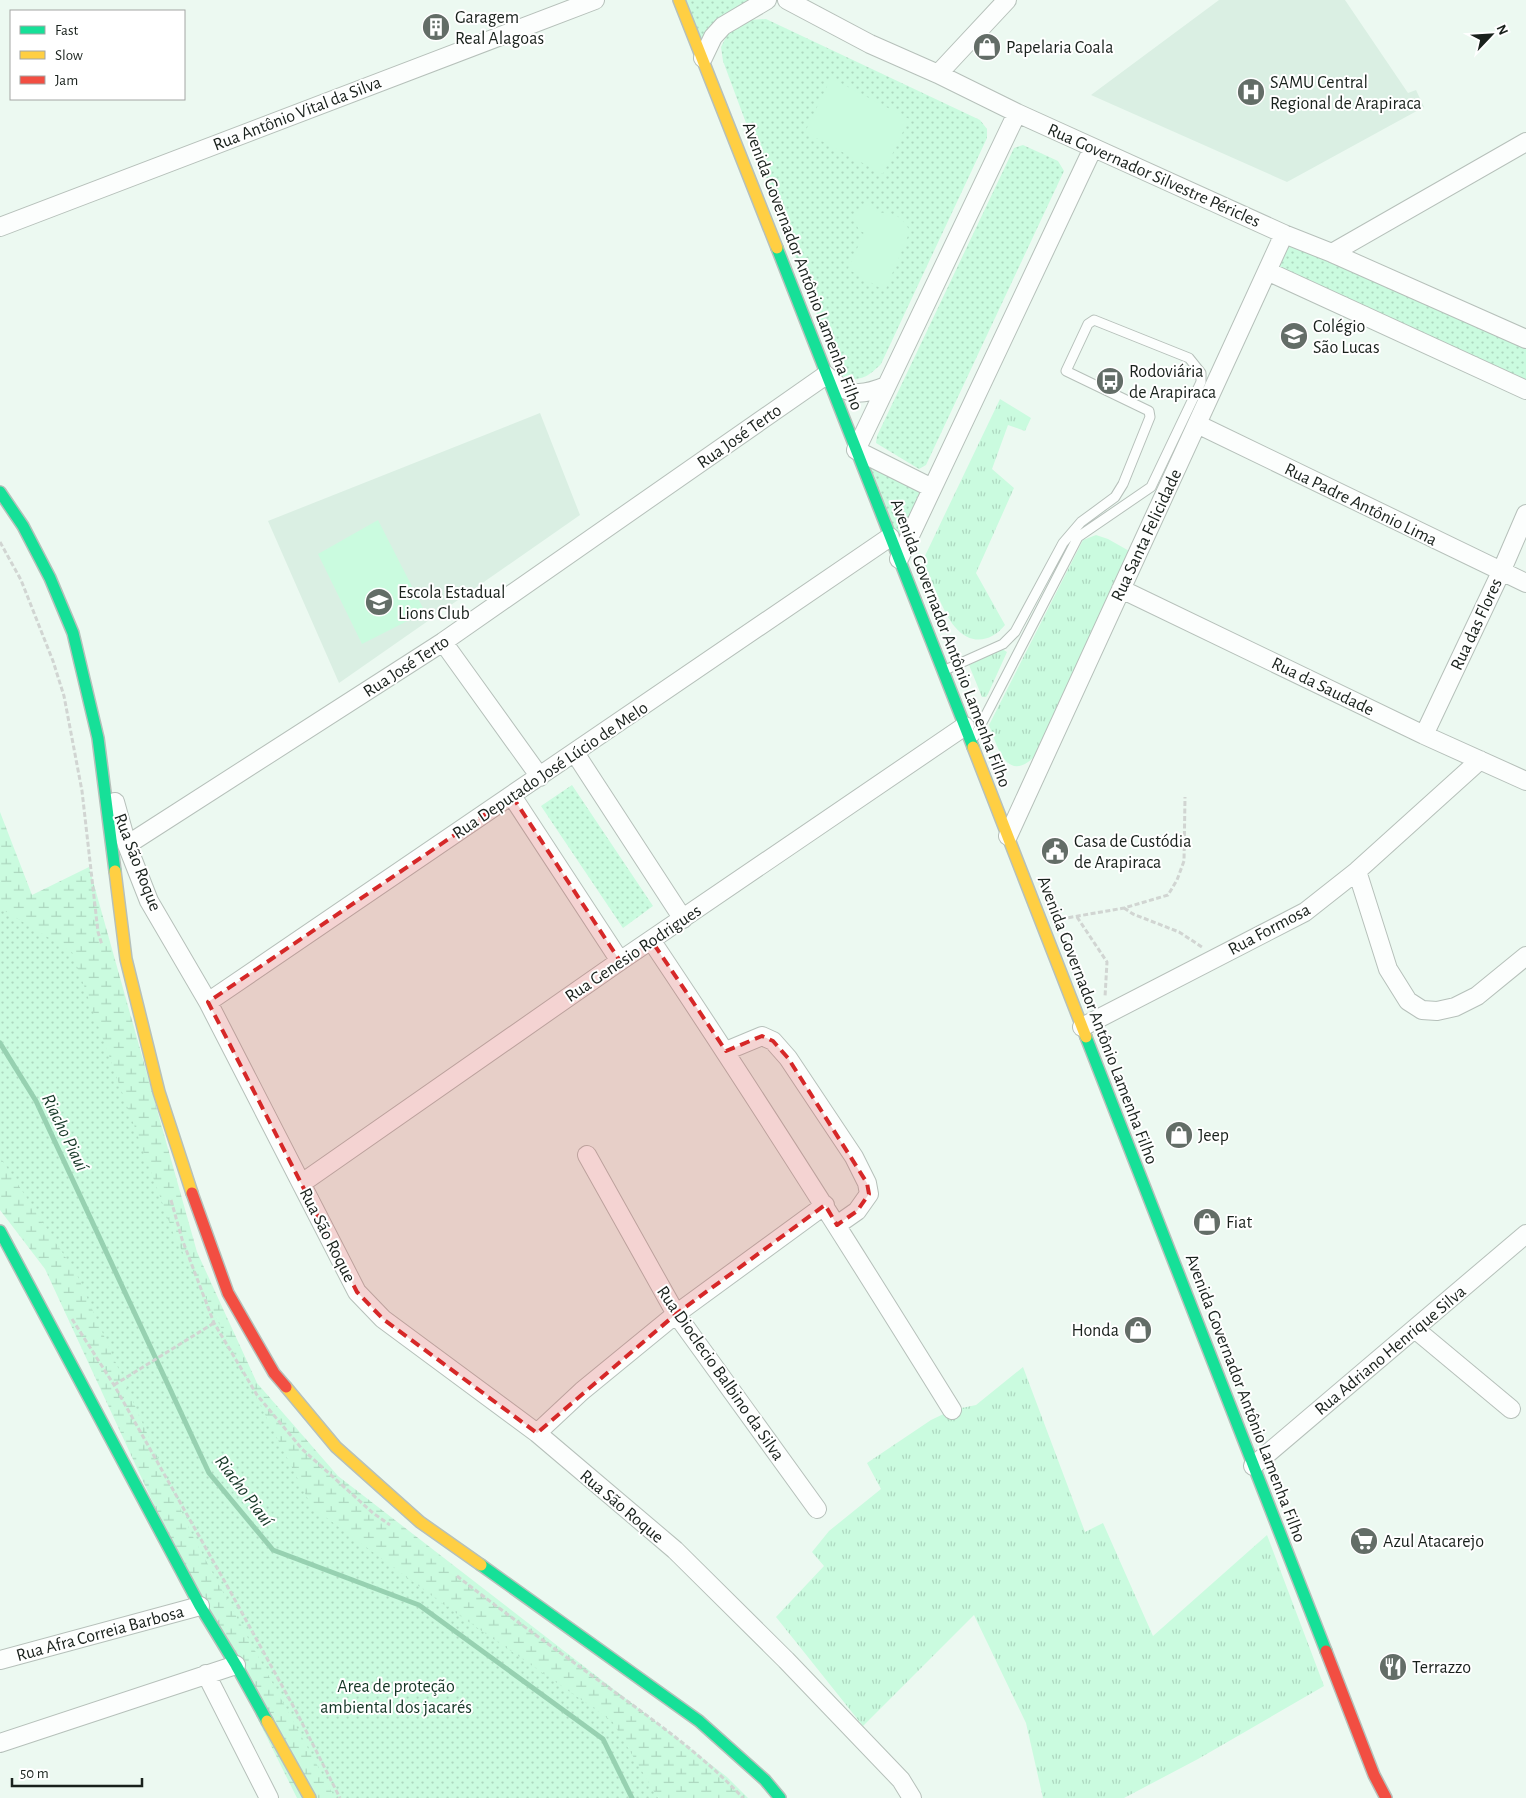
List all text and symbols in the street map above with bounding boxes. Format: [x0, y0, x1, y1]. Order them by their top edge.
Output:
place label: Garagem Real Alagoas [455, 9, 544, 48]
legend [10, 10, 185, 100]
north arrow [1466, 10, 1516, 60]
building icon: Garagem Real Alagoas [421, 12, 451, 42]
text: Fast [55, 23, 79, 38]
text: N [1493, 23, 1510, 37]
shop icon: Papelaria Coala [972, 32, 1002, 62]
place label: Papelaria Coala [1006, 39, 1114, 57]
text: Slow [55, 48, 83, 63]
text: Jam [55, 73, 78, 88]
street label: Rua Antônio Vital da Silva [211, 74, 384, 154]
place label: SAMU Central Regional de Arapiraca [1270, 74, 1422, 113]
hospital icon: SAMU Central Regional de Arapiraca [1236, 77, 1266, 107]
street label: Avenida Governador Antônio Lamenha Filho [739, 120, 866, 413]
street label: Rua Governador Silvestre Péricles [1045, 121, 1263, 231]
place label: Colégio São Lucas [1313, 318, 1380, 357]
school or university icon: Colégio São Lucas [1279, 321, 1309, 351]
place label: Rodoviária de Arapiraca [1129, 363, 1216, 402]
bus stop icon: Rodoviária de Arapiraca [1095, 366, 1125, 396]
street label: Rua José Terto [694, 401, 785, 472]
street label: Rua Padre Antônio Lima [1281, 460, 1440, 550]
street label: Rua Santa Felicidade [1108, 467, 1185, 604]
street label: Avenida Governador Antônio Lamenha Filho [887, 497, 1014, 790]
street label: Rua das Flores [1448, 576, 1506, 673]
place label: Escola Estadual Lions Club [398, 584, 505, 623]
school or university icon: Escola Estadual Lions Club [364, 587, 394, 617]
street label: Rua José Terto [360, 632, 453, 701]
street label: Rua da Saudade [1268, 654, 1377, 719]
street label: Rua Deputado José Lúcio de Melo [450, 699, 652, 843]
street label: Rua São Roque [110, 811, 164, 914]
place label: Casa de Custódia de Arapiraca [1074, 833, 1192, 872]
public building icon: Casa de Custódia de Arapiraca [1040, 836, 1070, 866]
street label: Avenida Governador Antônio Lamenha Filho [1034, 874, 1161, 1167]
street label: Rua Formosa [1226, 901, 1313, 959]
street label: Rua Genesio Rodrigues [562, 902, 705, 1006]
water label: Riacho Piauí [38, 1091, 92, 1175]
shop icon: Jeep [1164, 1120, 1194, 1150]
place label: Jeep [1198, 1127, 1229, 1145]
street label: Rua São Roque [296, 1185, 359, 1286]
shop icon: Fiat [1192, 1207, 1222, 1237]
place label: Fiat [1226, 1214, 1252, 1232]
street label: Avenida Governador Antônio Lamenha Filho [1182, 1252, 1309, 1545]
street label: Rua Adriano Henrique Silva [1312, 1282, 1470, 1419]
street label: Rua Dioclecio Balbino da Silva [653, 1283, 787, 1464]
shop icon: Honda [1123, 1315, 1153, 1345]
place label: Honda [1071, 1322, 1119, 1340]
water label: Riacho Piauí [211, 1452, 277, 1531]
street label: Rua São Roque [576, 1467, 667, 1547]
supermarket icon: Azul Atacarejo [1349, 1526, 1379, 1556]
place label: Azul Atacarejo [1383, 1533, 1484, 1551]
street label: Rua Afra Correia Barbosa [14, 1603, 186, 1665]
restaurant icon: Terrazzo [1378, 1652, 1408, 1682]
place label: Terrazzo [1412, 1659, 1471, 1677]
park label: Area de proteção ambiental dos jacarés [320, 1678, 472, 1717]
scale bar [12, 1756, 142, 1788]
text: 50 m [20, 1766, 49, 1781]

